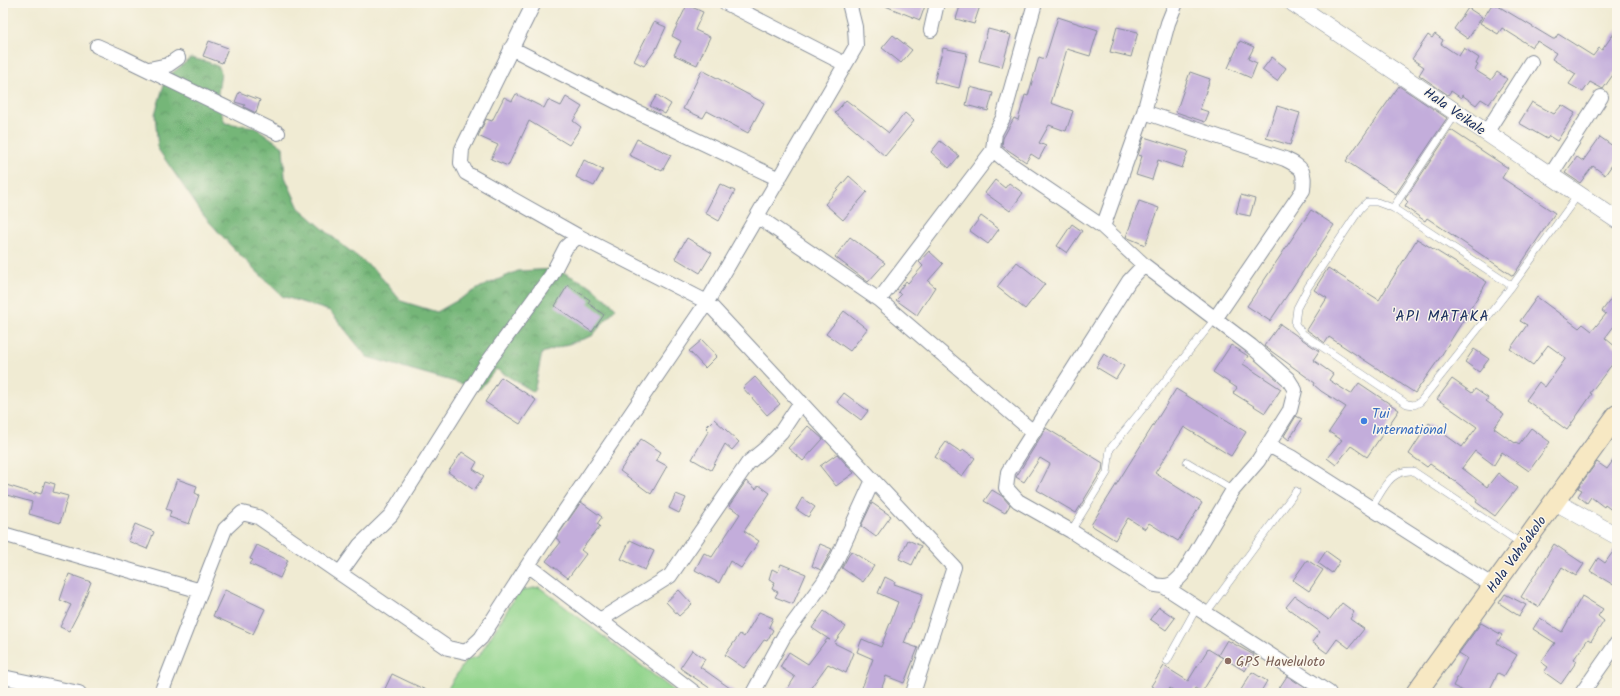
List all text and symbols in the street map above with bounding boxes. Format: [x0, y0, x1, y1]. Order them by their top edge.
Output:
street label: Hala Veikale [1419, 82, 1491, 142]
district label: 'API MATAKA [1392, 305, 1490, 329]
place label: Tui International [1372, 403, 1447, 441]
marker: Tui International [1359, 416, 1369, 426]
street label: Hala Vaha'akolo [1481, 511, 1552, 598]
place label: GPS Haveluloto [1236, 651, 1325, 673]
marker: GPS Haveluloto [1223, 656, 1233, 666]

